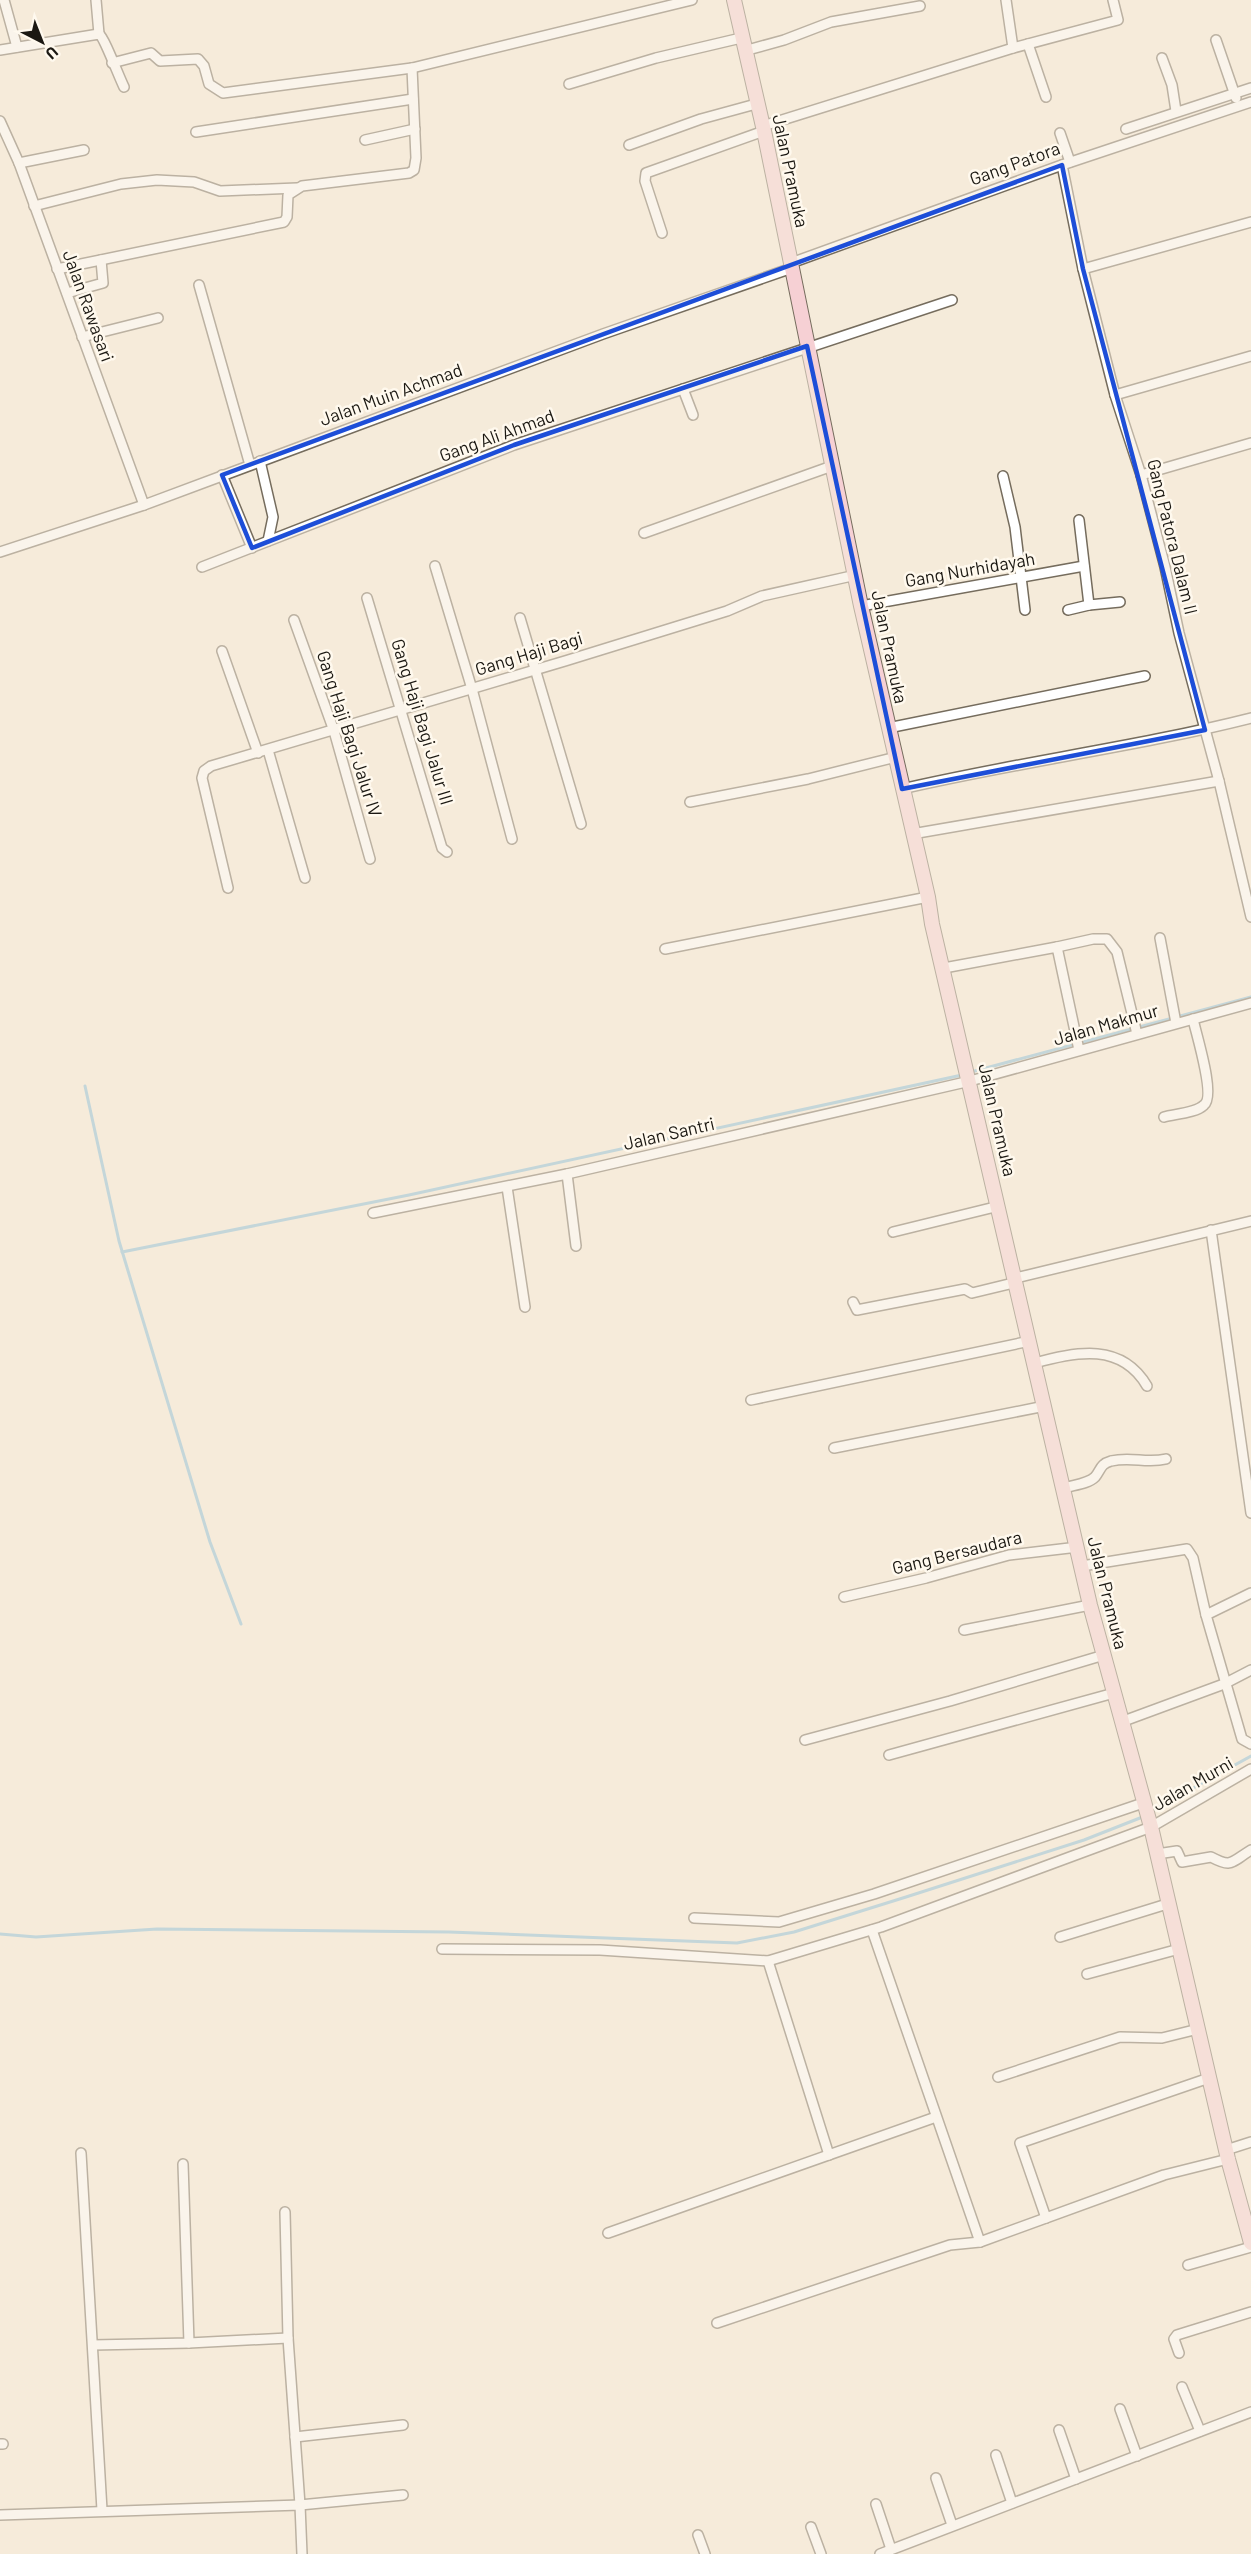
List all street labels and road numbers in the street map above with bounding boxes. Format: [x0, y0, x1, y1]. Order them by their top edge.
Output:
street label: Jalan Pramuka [768, 112, 814, 229]
street label: Gang Patora [966, 137, 1063, 190]
street label: Jalan Rawasari [59, 247, 119, 365]
street label: Jalan Muin Achmad [316, 358, 465, 430]
street label: Gang Ali Ahmad [436, 404, 557, 466]
street label: Gang Patora Dalam II [1143, 457, 1203, 617]
street label: Gang Nurhidayah [903, 547, 1037, 591]
street label: Jalan Pramuka [867, 588, 913, 705]
street label: Gang Haji Bagi [472, 626, 585, 680]
street label: Gang Haji Bagi Jalur III [387, 636, 459, 807]
street label: Gang Haji Bagi Jalur IV [313, 648, 387, 820]
street label: Jalan Makmur [1051, 998, 1161, 1050]
street label: Jalan Pramuka [974, 1061, 1022, 1178]
street label: Jalan Santri [621, 1112, 717, 1154]
street label: Gang Bersaudara [890, 1525, 1024, 1579]
street label: Jalan Pramuka [1083, 1534, 1133, 1651]
street label: Jalan Murni [1148, 1751, 1237, 1815]

